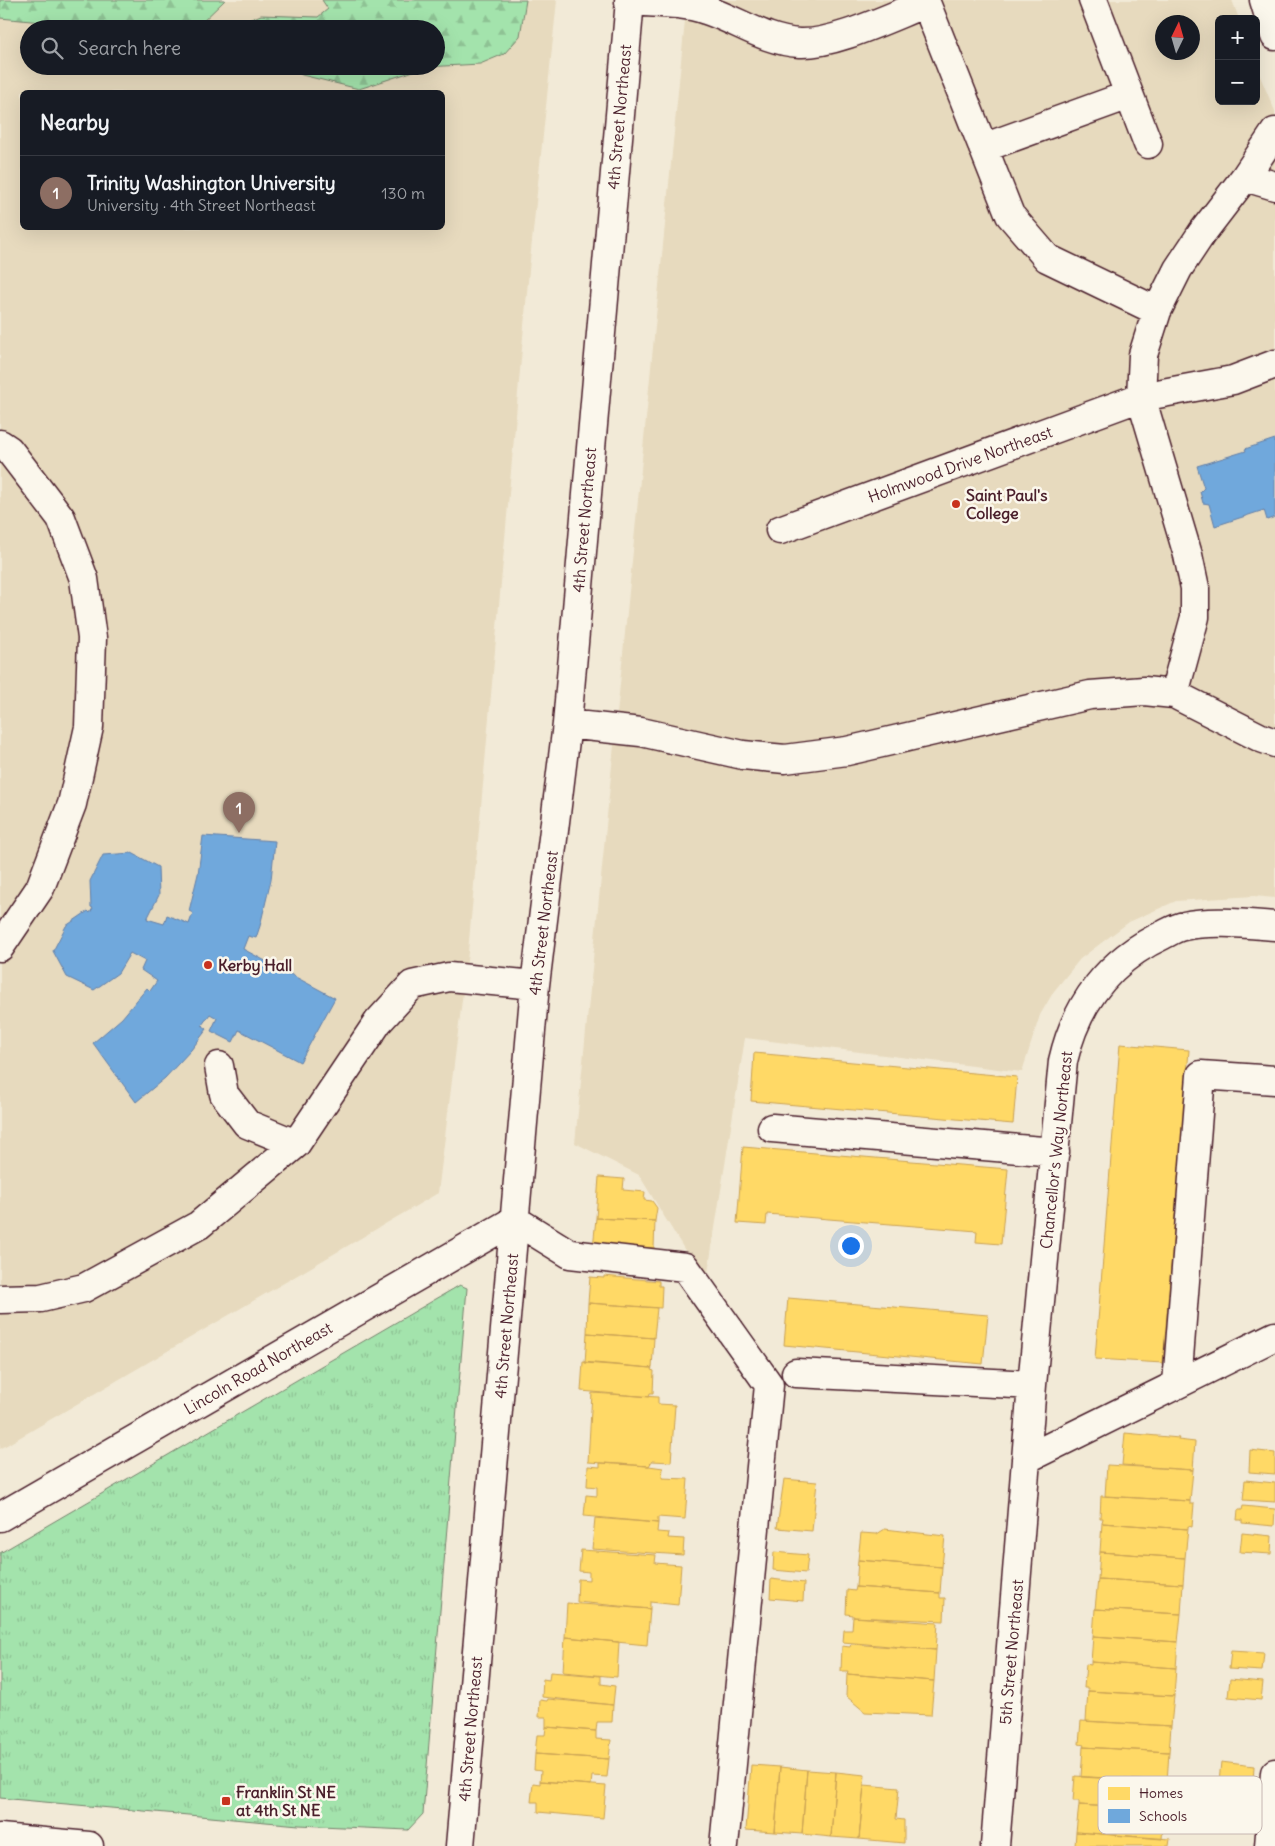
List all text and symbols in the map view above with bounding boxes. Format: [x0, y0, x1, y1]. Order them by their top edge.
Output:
north arrow [1155, 15, 1200, 60]
map controls [1215, 15, 1260, 105]
button: + [1215, 15, 1260, 60]
search box [20, 20, 445, 75]
icon: search [38, 34, 66, 62]
text: Search here [78, 36, 181, 60]
street label: 4th Street Northeast [603, 43, 635, 190]
button: − [1215, 60, 1260, 105]
text: Nearby [40, 109, 110, 136]
text: Trinity Washington University [87, 171, 336, 195]
text: 1 [53, 183, 59, 203]
text: 130 m [381, 183, 425, 203]
text: University · 4th Street Northeast [87, 195, 316, 215]
street label: Holmwood Drive Northeast [865, 421, 1056, 507]
street label: 4th Street Northeast [568, 446, 600, 593]
place label: Saint Paul's College [966, 485, 1047, 524]
marker: Saint Paul's College [950, 498, 962, 510]
pin: 1 [223, 792, 255, 833]
street label: 4th Street Northeast [524, 849, 562, 997]
place label: Kerby Hall [218, 955, 292, 976]
marker: Kerby Hall [202, 959, 214, 971]
street label: Chancellor's Way Northeast [1036, 1049, 1076, 1250]
your location [838, 1233, 864, 1259]
street label: 4th Street Northeast [490, 1252, 522, 1399]
street label: Lincoln Road Northeast [180, 1317, 336, 1419]
street label: 5th Street Northeast [995, 1578, 1027, 1725]
street label: 4th Street Northeast [454, 1655, 486, 1802]
legend [1098, 1776, 1262, 1834]
place label: Franklin St NE at 4th St NE [236, 1782, 336, 1820]
text: Homes [1139, 1784, 1183, 1802]
marker: Franklin St NE at 4th St NE [220, 1795, 232, 1807]
text: Schools [1139, 1807, 1187, 1825]

